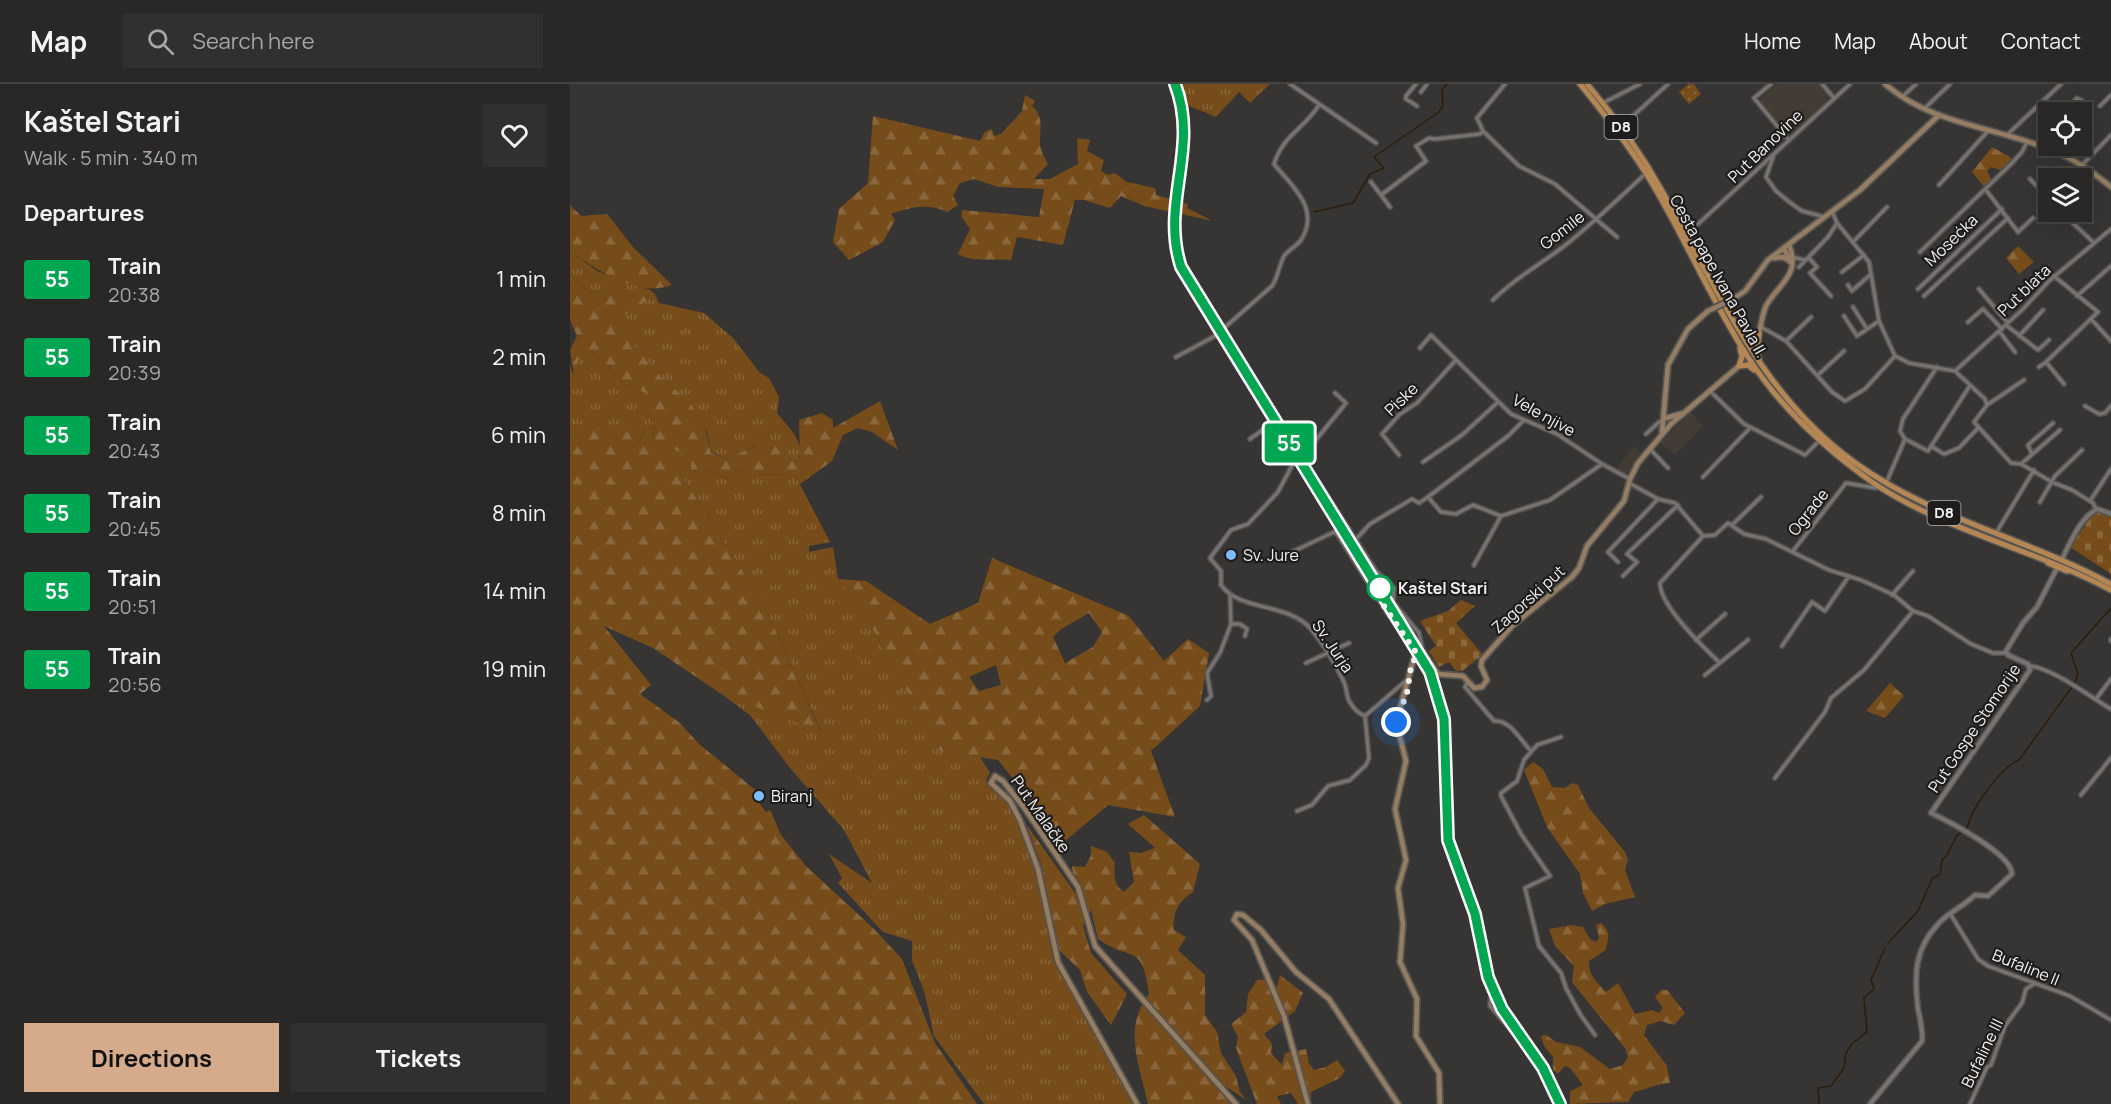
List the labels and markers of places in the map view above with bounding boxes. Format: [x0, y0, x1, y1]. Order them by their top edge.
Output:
place label: Sv. Jure [1243, 544, 1299, 566]
marker: Sv. Jure [1224, 548, 1238, 562]
marker: Kaštel Stari [1367, 575, 1393, 601]
place label: Kaštel Stari [1398, 577, 1488, 599]
place label: Biranj [771, 785, 812, 807]
marker: Biranj [752, 789, 766, 803]

